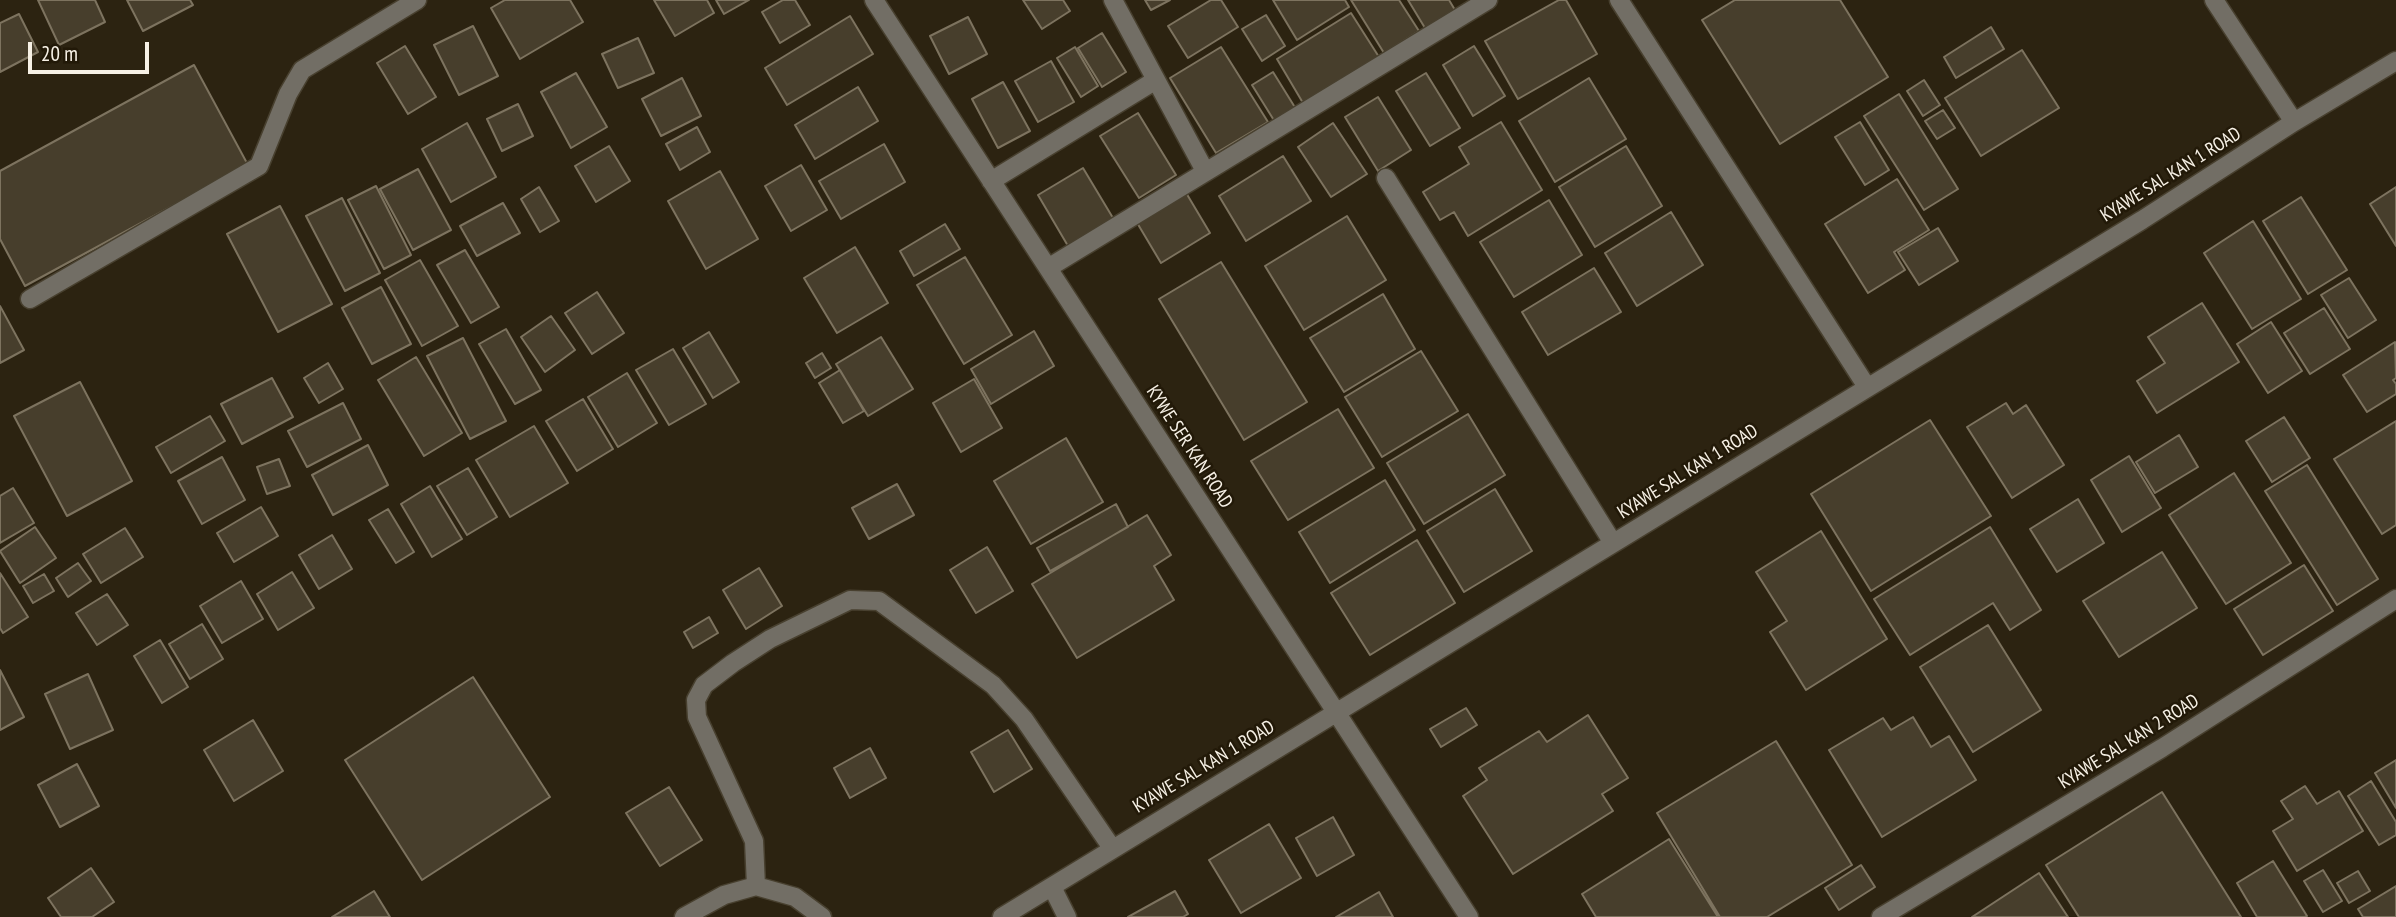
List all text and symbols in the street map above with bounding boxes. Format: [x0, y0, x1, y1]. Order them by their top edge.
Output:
scale bar [32, 28, 152, 72]
text: 20 m [41, 40, 78, 67]
street label: KYAWE SAL KAN 1 ROAD [2097, 123, 2245, 227]
street label: KYWE SER KAN ROAD [1141, 381, 1237, 513]
street label: KYAWE SAL KAN 1 ROAD [1614, 420, 1762, 524]
street label: KYAWE SAL KAN 2 ROAD [2055, 690, 2203, 794]
street label: KYAWE SAL KAN 1 ROAD [1129, 716, 1279, 818]

